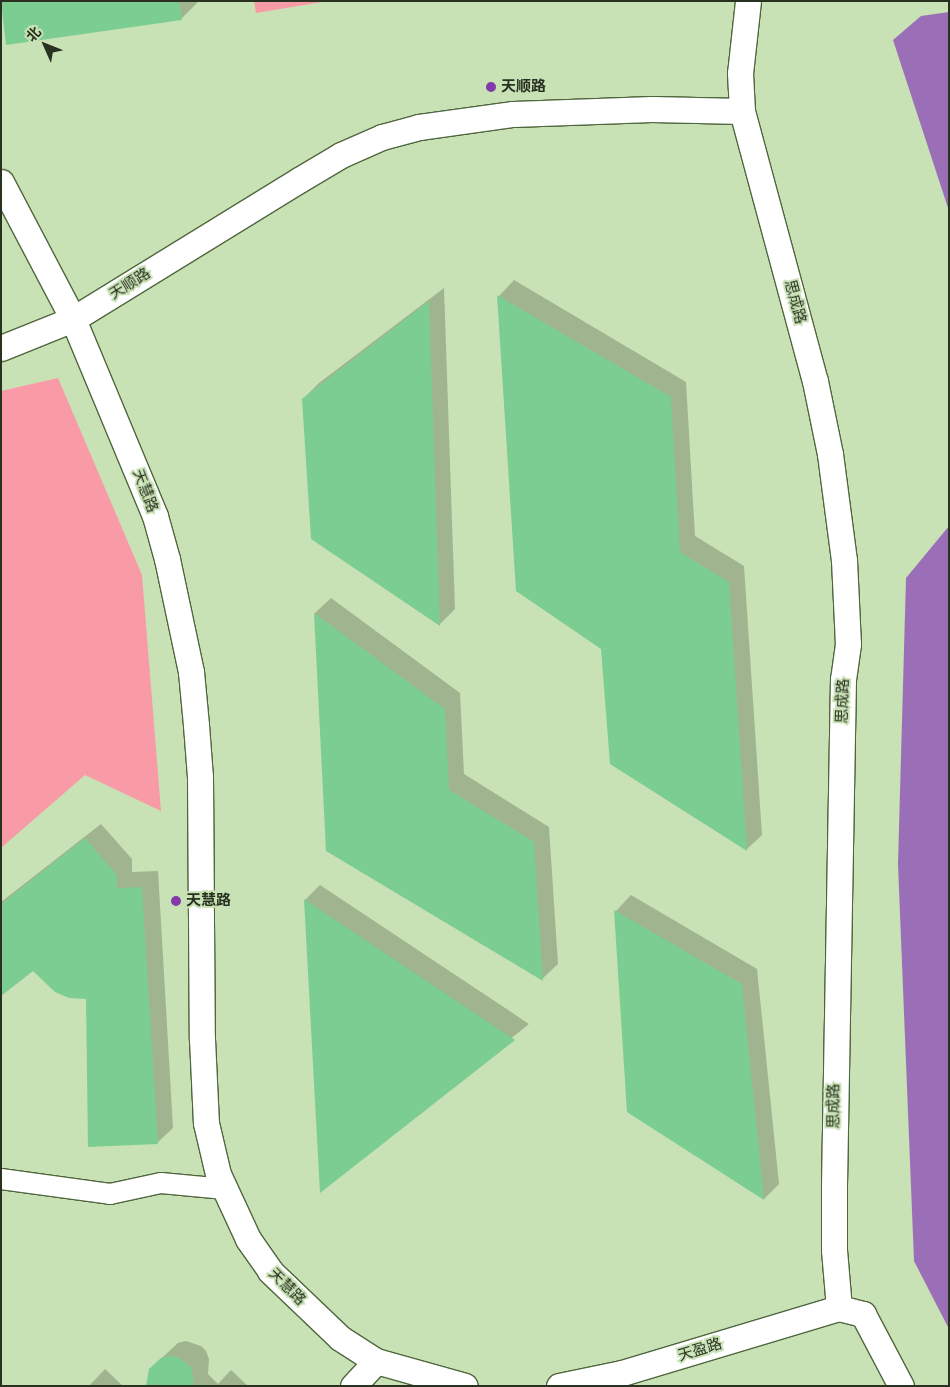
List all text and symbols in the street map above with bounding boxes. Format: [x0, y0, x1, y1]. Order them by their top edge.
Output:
north arrow [20, 20, 70, 70]
text: 北 [21, 22, 46, 47]
place label: 天顺路 [501, 78, 546, 96]
marker: 天顺路 [485, 81, 497, 93]
street label: 天顺路 [106, 264, 154, 304]
street label: 思成路 [780, 278, 810, 326]
street label: 天慧路 [129, 467, 161, 515]
street label: 思成路 [833, 678, 853, 724]
place label: 天慧路 [186, 892, 231, 910]
marker: 天慧路 [170, 895, 182, 907]
street label: 思成路 [825, 1084, 843, 1128]
street label: 天慧路 [265, 1265, 309, 1309]
street label: 天盈路 [676, 1335, 724, 1365]

